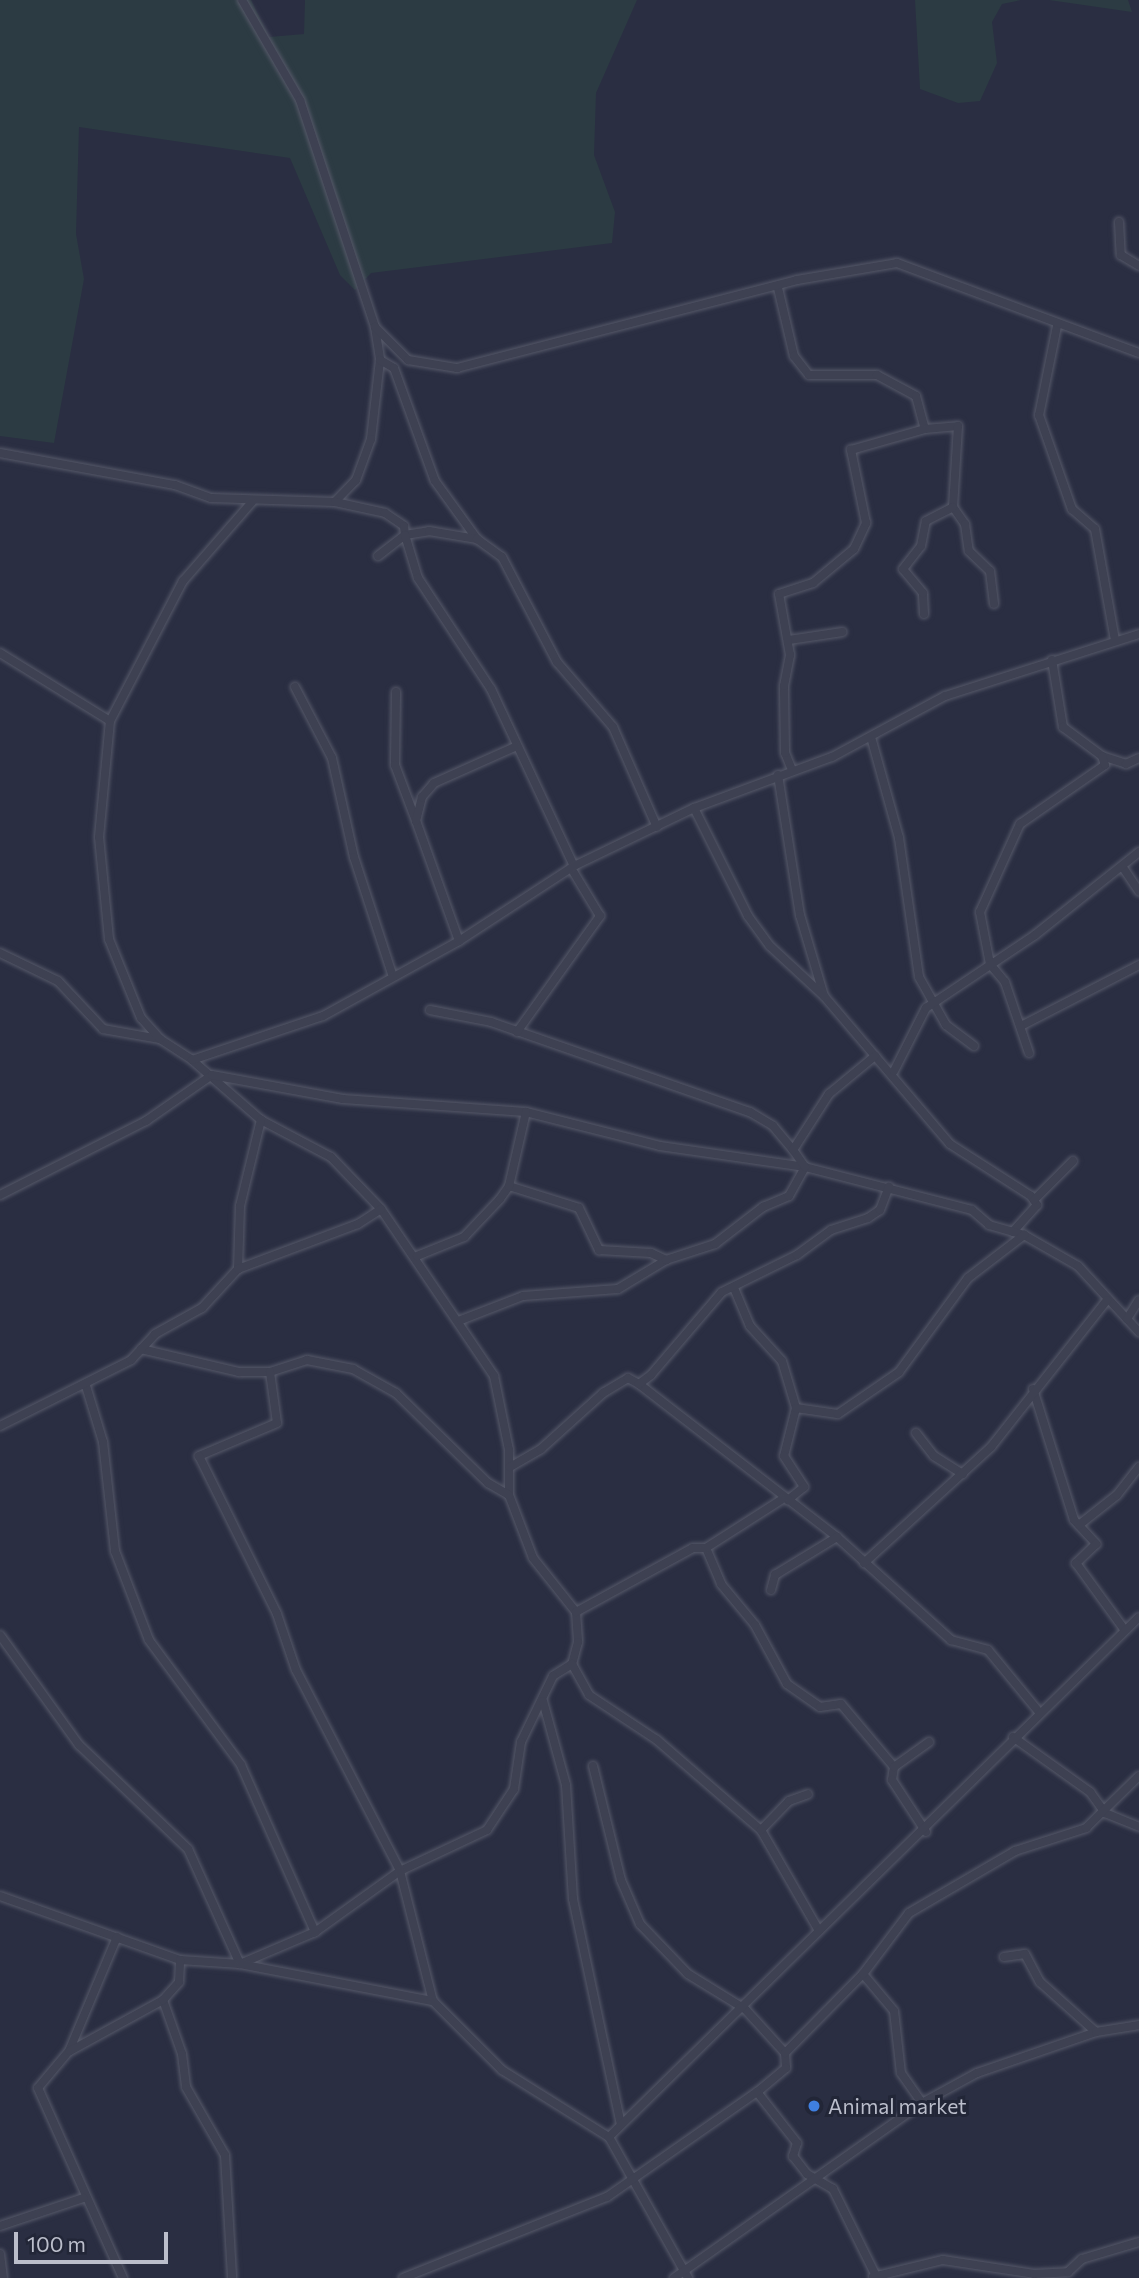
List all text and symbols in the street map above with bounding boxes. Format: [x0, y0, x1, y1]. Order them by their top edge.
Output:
place label: Animal market [828, 2093, 967, 2119]
marker: Animal market [806, 2098, 822, 2114]
scale bar [18, 2218, 172, 2262]
text: 100 m [27, 2231, 86, 2256]

